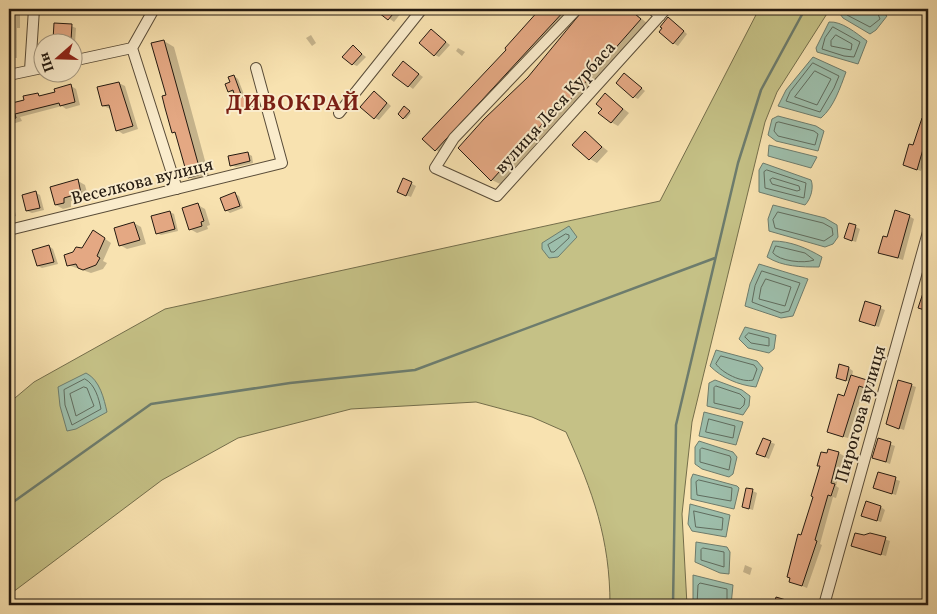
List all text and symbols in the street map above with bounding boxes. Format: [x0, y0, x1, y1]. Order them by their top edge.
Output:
north arrow [32, 32, 82, 82]
street label: вулиця Леся Курбаса [490, 36, 623, 180]
text: Пн [35, 49, 60, 75]
district label: ДИВОКРАЙ [226, 89, 360, 120]
street label: Веселкова вулиця [69, 153, 216, 212]
street label: Пирогова вулиця [830, 343, 893, 486]

